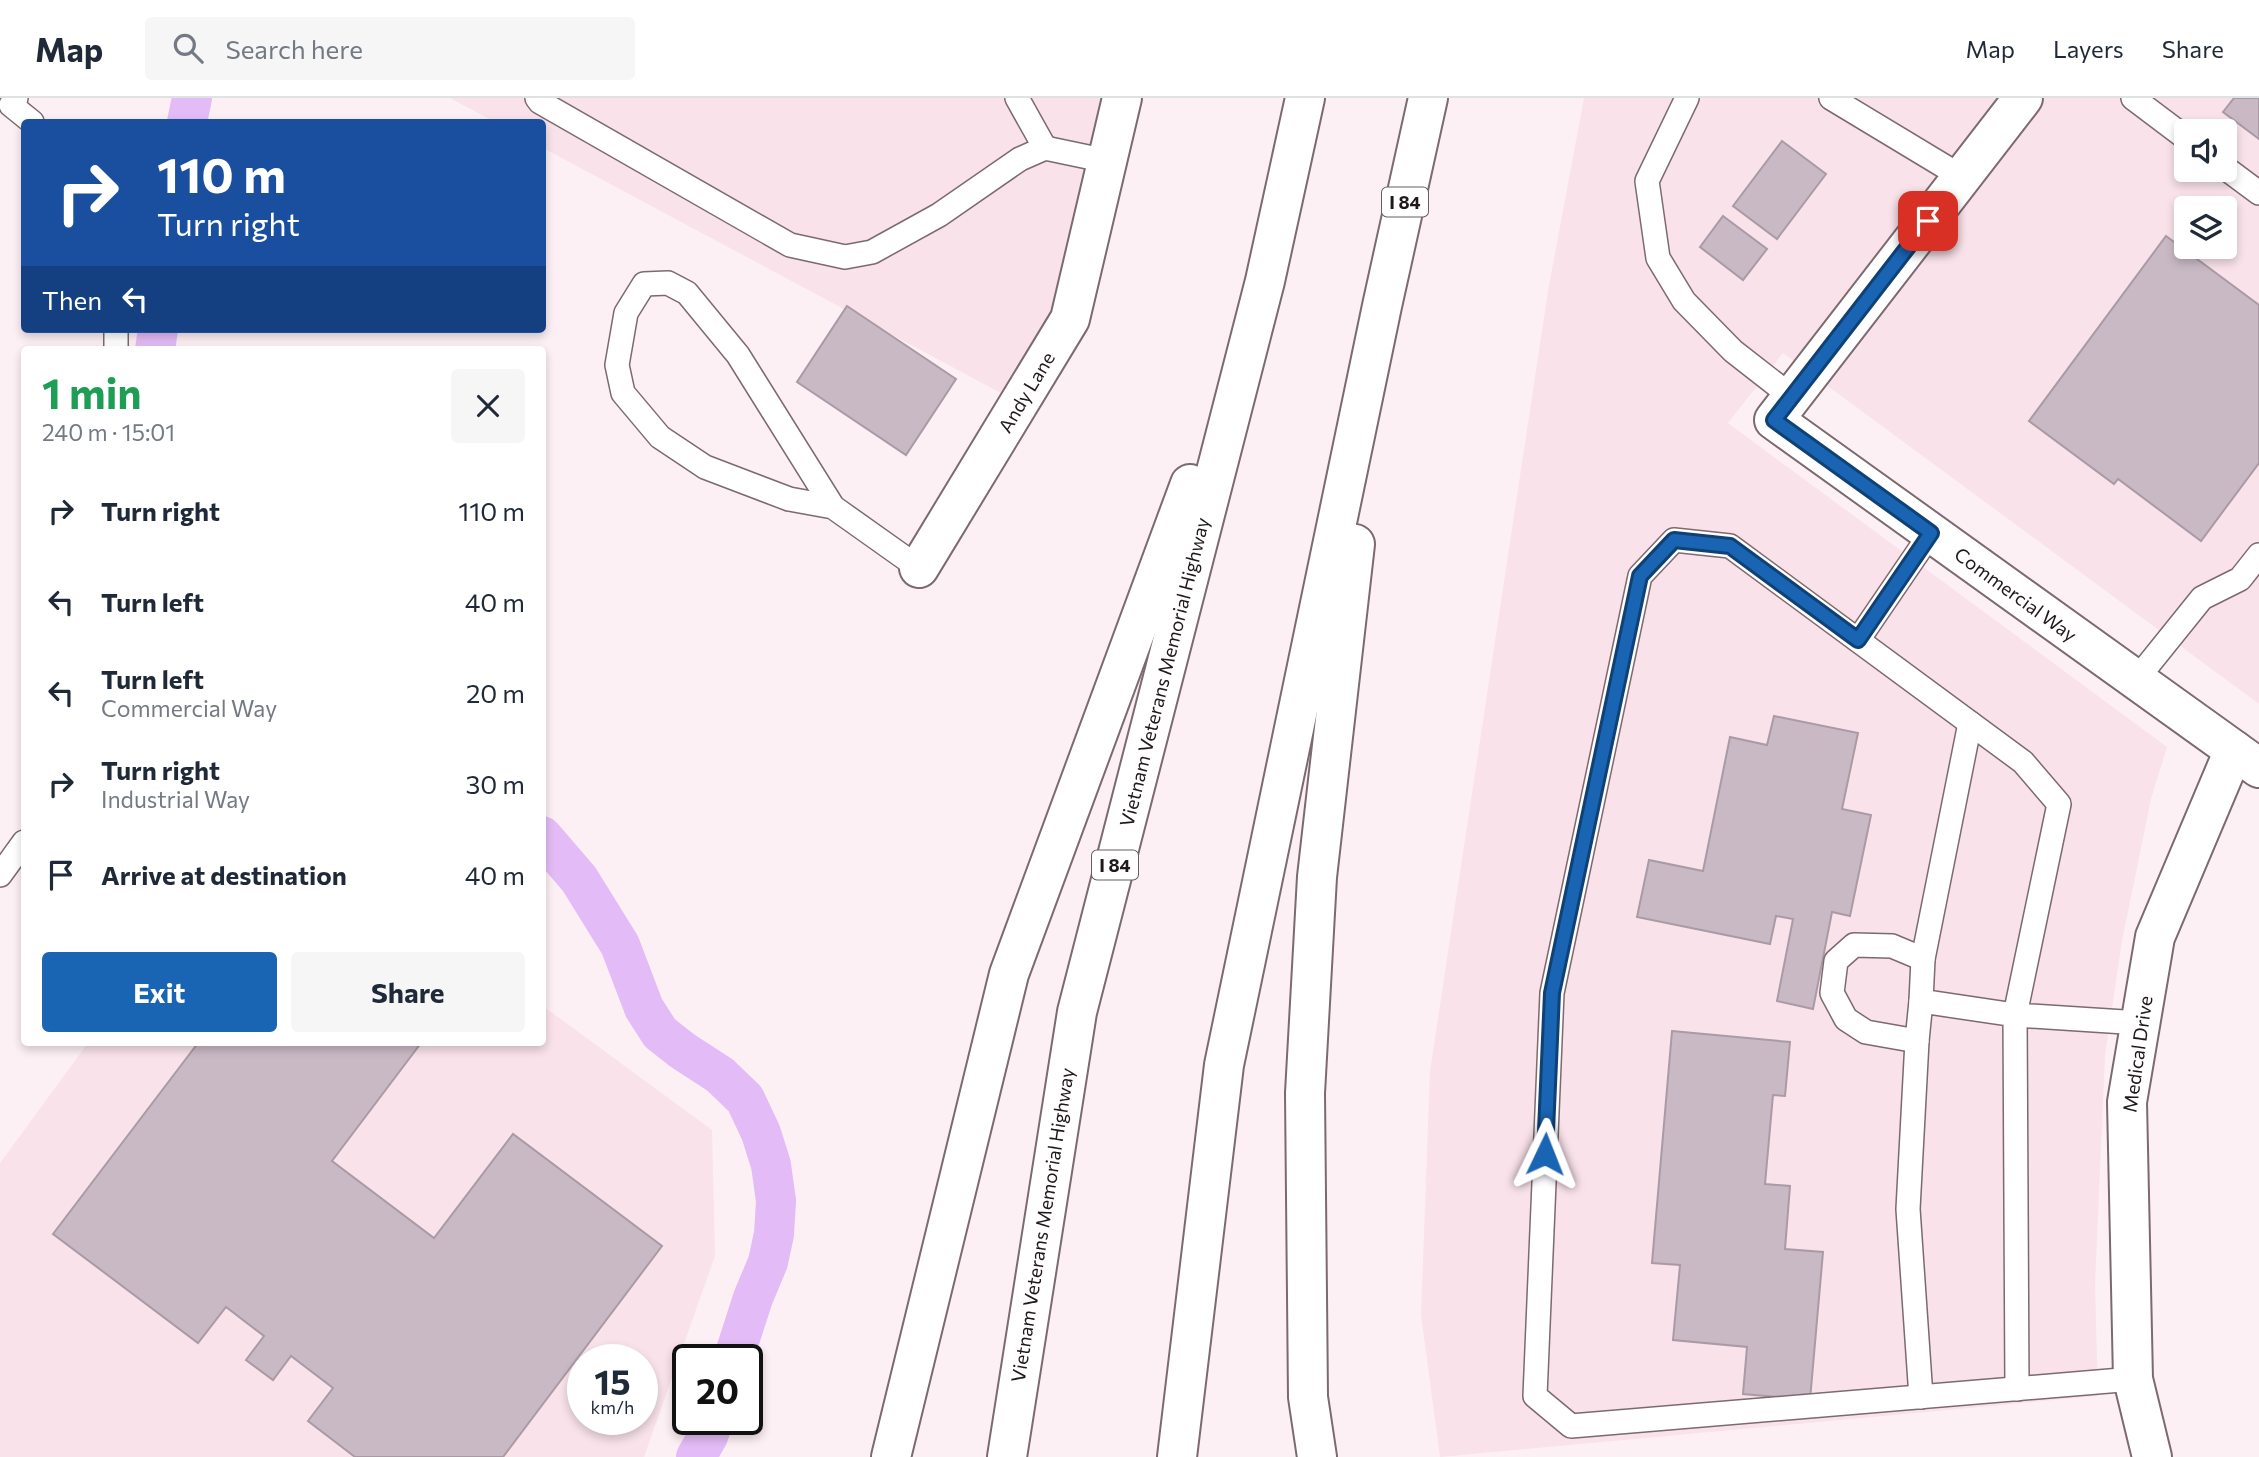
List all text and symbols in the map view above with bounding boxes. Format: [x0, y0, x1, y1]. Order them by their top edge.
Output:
search box [145, 17, 635, 80]
text: Map [35, 28, 103, 69]
icon: search [169, 29, 207, 67]
text: Search here [225, 33, 363, 64]
text: Map [1966, 34, 2015, 63]
text: Layers [2053, 34, 2124, 63]
text: Share [2162, 34, 2224, 63]
map controls [2174, 119, 2237, 259]
button: sound [2174, 119, 2237, 182]
text: 110 m [157, 143, 286, 203]
icon: right [42, 147, 133, 238]
road number: I 84 [1382, 188, 1428, 217]
pin [1898, 191, 1958, 251]
button: layers [2174, 196, 2237, 259]
icon: arrive [1909, 202, 1947, 240]
text: Turn right [157, 203, 300, 243]
icon: left [116, 280, 154, 318]
text: Then [42, 284, 102, 315]
street label: Andy Lane [993, 347, 1059, 437]
text: 1 min [42, 366, 142, 418]
button: close [451, 369, 525, 443]
text: 240 m · 15:01 [42, 418, 175, 446]
icon: right [42, 492, 80, 530]
text: Turn right [101, 495, 220, 526]
text: 110 m [458, 495, 525, 526]
street label: Vietnam Veterans Memorial Highway [1114, 515, 1214, 829]
street label: Commercial Way [1950, 542, 2082, 646]
icon: left [42, 583, 80, 621]
text: Turn left [101, 586, 204, 617]
text: 40 m [465, 586, 525, 617]
text: Turn left [101, 663, 204, 694]
icon: left [42, 674, 80, 712]
text: 20 m [466, 677, 525, 708]
text: Commercial Way [101, 694, 277, 722]
text: Turn right [101, 754, 220, 785]
icon: right [42, 765, 80, 803]
text: 30 m [466, 768, 525, 799]
text: Industrial Way [101, 785, 250, 813]
road number: I 84 [1092, 850, 1138, 880]
icon: arrive [42, 856, 80, 894]
text: Arrive at destination [101, 859, 347, 890]
text: 40 m [465, 859, 525, 890]
button: Exit [42, 952, 277, 1032]
button: Share [291, 952, 525, 1032]
street label: Medical Drive [2117, 994, 2157, 1114]
street label: Vietnam Veterans Memorial Highway [1006, 1066, 1078, 1384]
position arrow [1508, 1117, 1582, 1191]
speed limit sign: 20 [672, 1344, 763, 1435]
text: 15 [594, 1359, 631, 1402]
text: km/h [591, 1396, 634, 1418]

